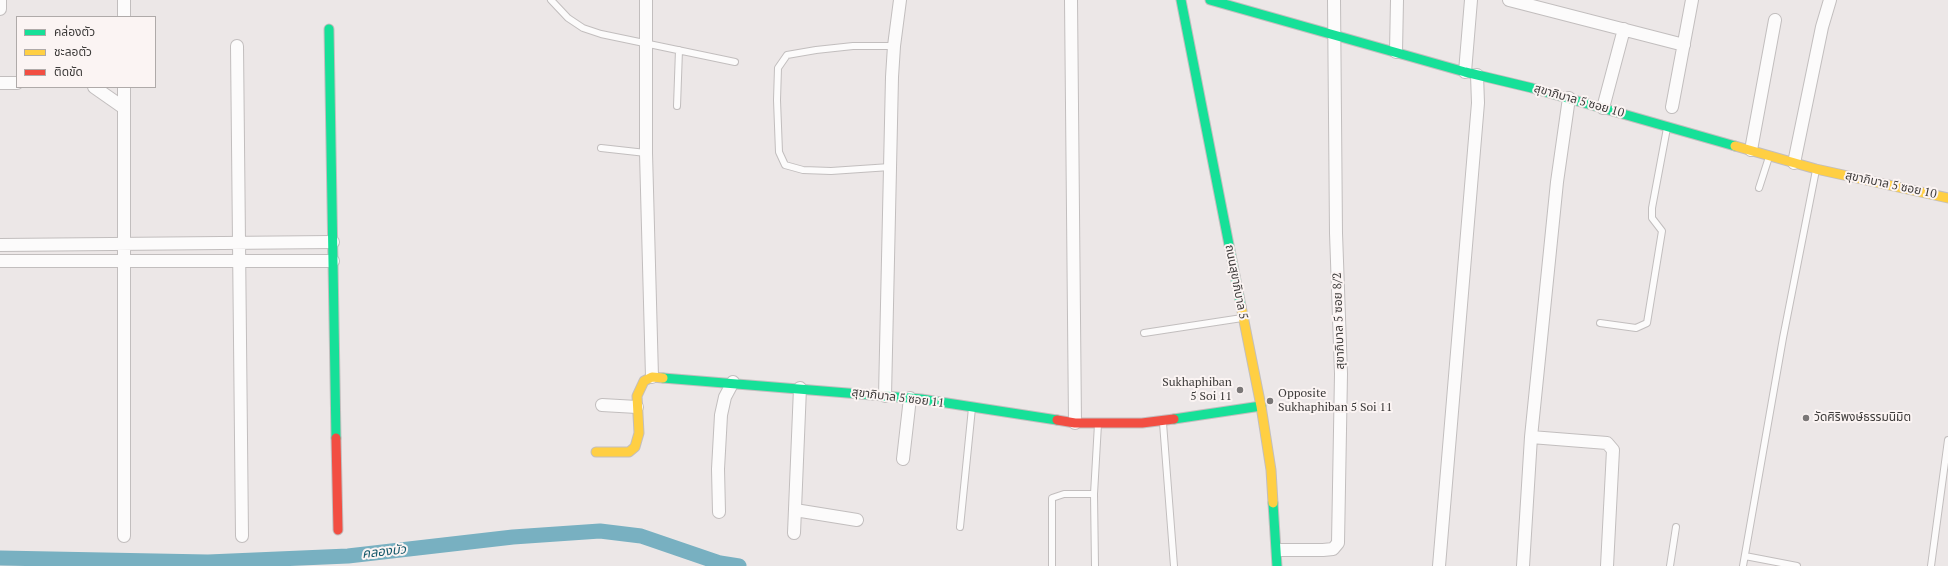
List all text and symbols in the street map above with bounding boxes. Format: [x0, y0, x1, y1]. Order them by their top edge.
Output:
legend [16, 16, 156, 88]
text: คล่องตัว [54, 24, 95, 39]
text: ชะลอตัว [54, 44, 92, 59]
text: ติดขัด [54, 64, 83, 79]
street label: สุขาภิบาล 5 ซอย 10 [1532, 81, 1626, 121]
street label: สุขาภิบาล 5 ซอย 10 [1844, 168, 1938, 202]
street label: ถนนสุขาภิบาล 5 [1222, 243, 1250, 321]
street label: สุขาภิบาล 5 ซอย 8/2 [1330, 272, 1348, 370]
place label: Sukhaphiban 5 Soi 11 [1162, 376, 1232, 404]
street label: สุขาภิบาล 5 ซอย 11 [851, 385, 945, 411]
marker: Sukhaphiban 5 Soi 11 [1235, 385, 1245, 395]
place label: Opposite Sukhaphiban 5 Soi 11 [1278, 387, 1392, 415]
marker: Opposite Sukhaphiban 5 Soi 11 [1265, 396, 1275, 406]
place label: วัดศิริพงษ์ธรรมนิมิต [1814, 411, 1911, 425]
marker: วัดศิริพงษ์ธรรมนิมิต [1801, 413, 1811, 423]
water label: คลองบัว [361, 542, 407, 562]

